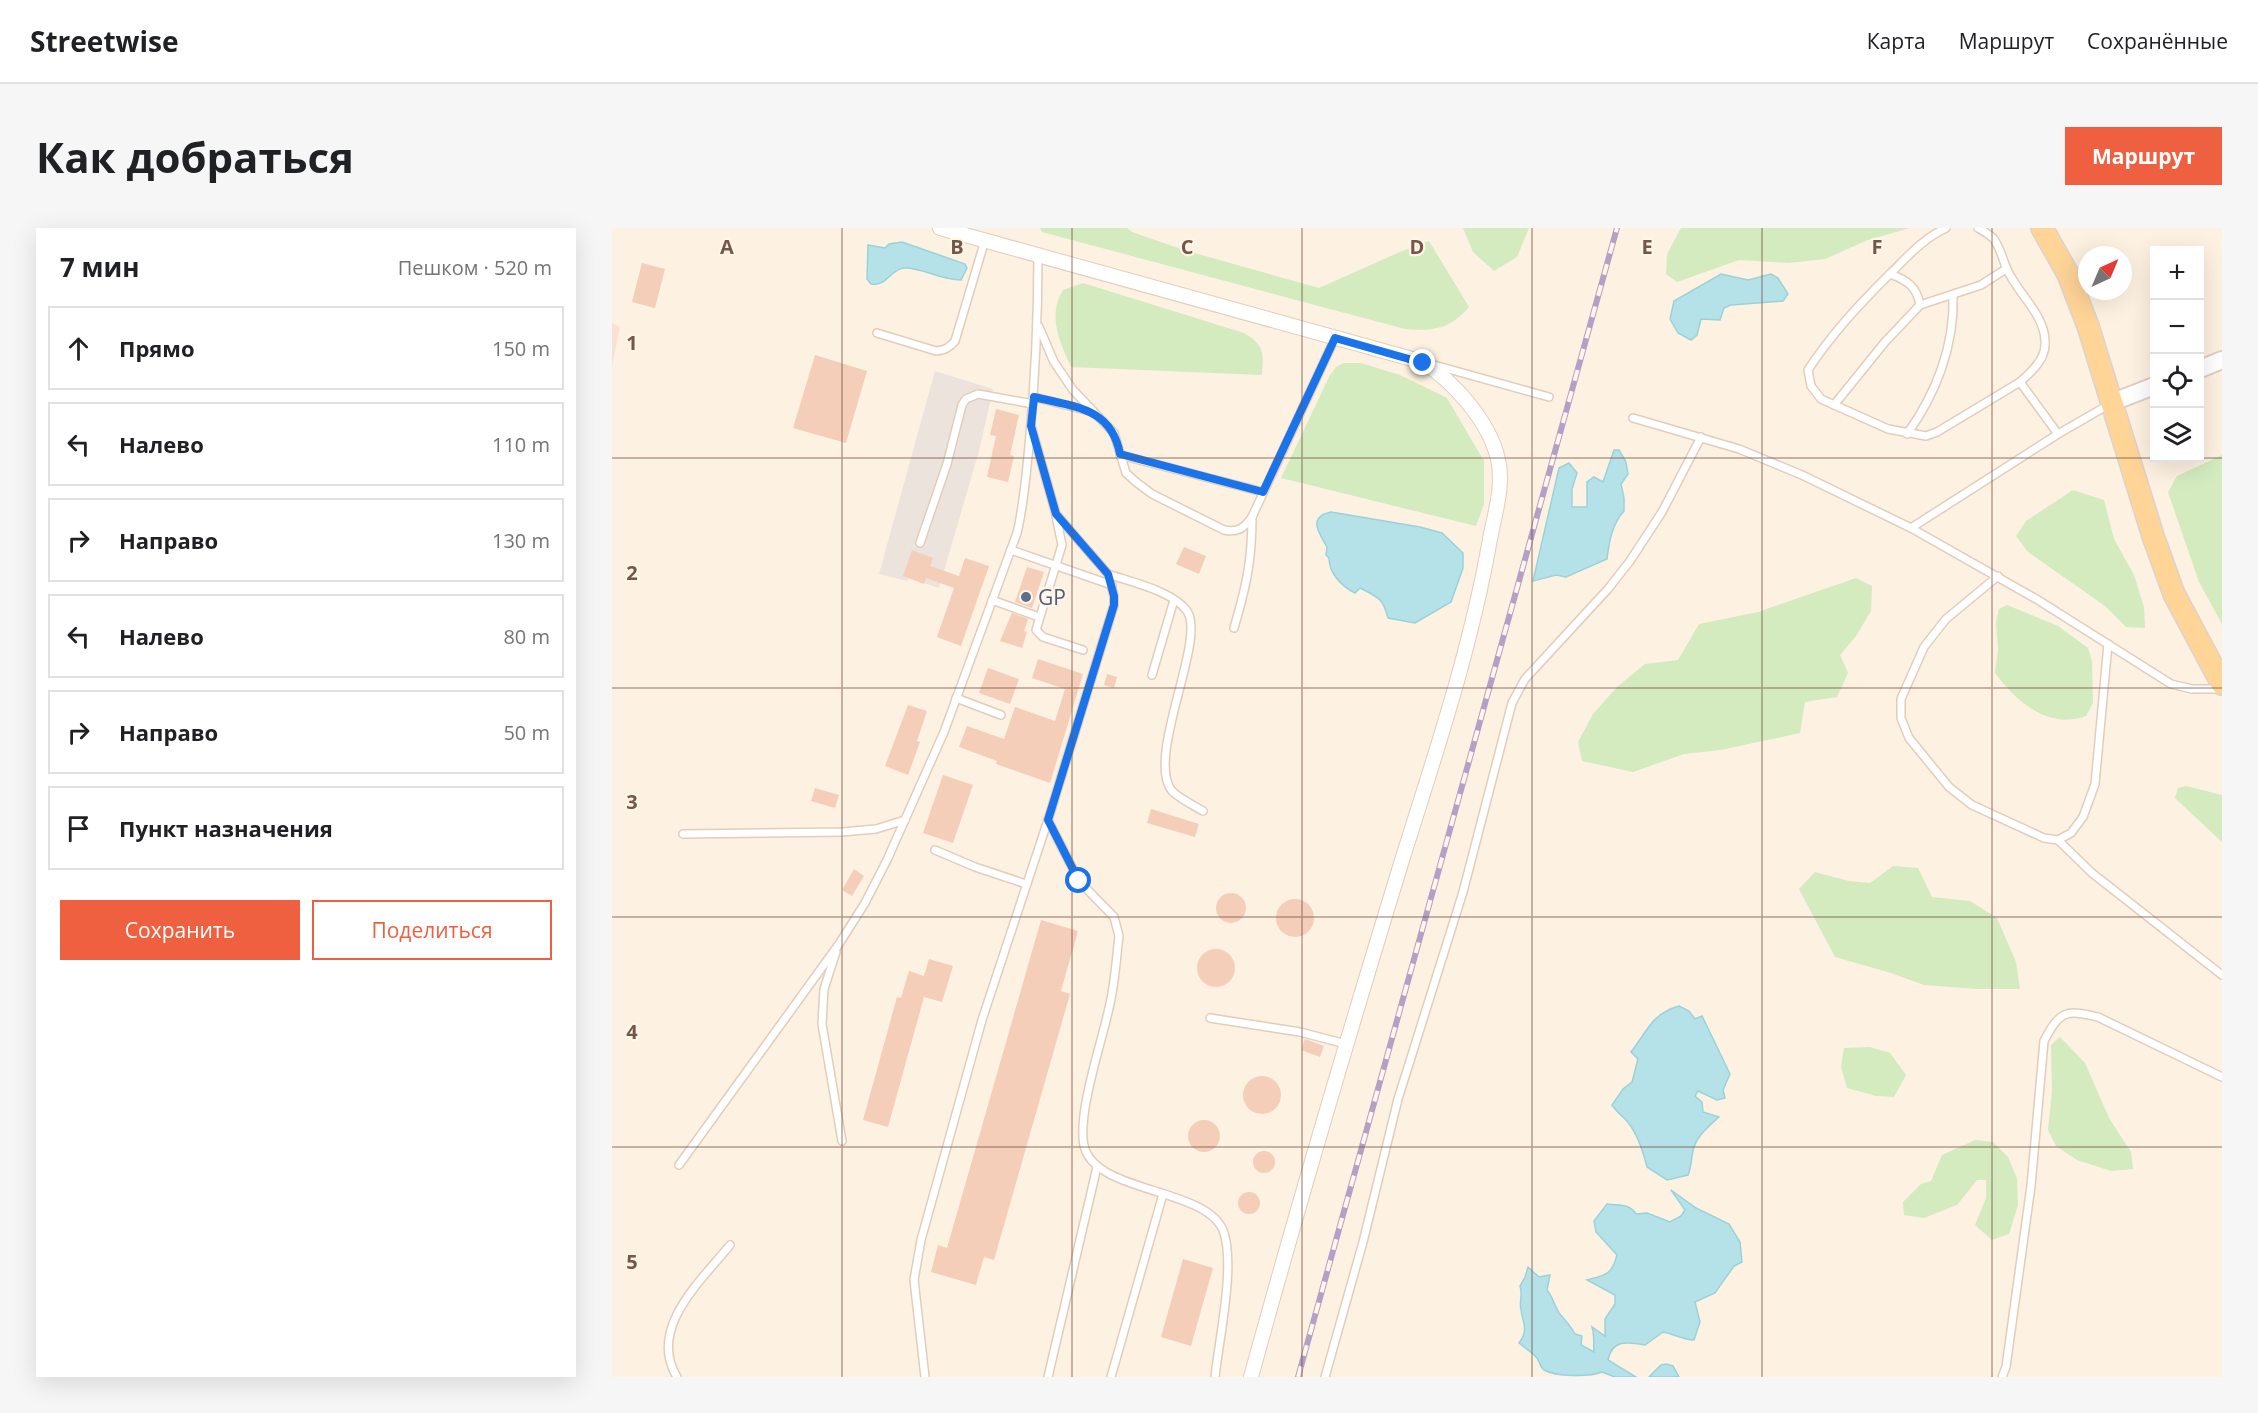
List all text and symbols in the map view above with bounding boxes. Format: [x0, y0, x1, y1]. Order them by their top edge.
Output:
text: Streetwise [30, 22, 179, 60]
text: Карта [1867, 27, 1926, 55]
text: Маршрут [1959, 27, 2054, 55]
text: Сохранённые [2087, 27, 2228, 55]
button: Маршрут [2065, 127, 2222, 185]
text: Как добраться [36, 128, 354, 185]
text: A [720, 233, 734, 260]
text: B [950, 233, 964, 260]
text: C [1181, 233, 1194, 260]
text: D [1410, 233, 1424, 260]
text: E [1641, 233, 1653, 260]
text: F [1872, 233, 1882, 260]
north arrow [2078, 246, 2132, 300]
map controls [2150, 246, 2204, 462]
button: + [2150, 246, 2204, 300]
text: 7 мин [60, 249, 140, 285]
text: Пешком · 520 m [398, 254, 552, 281]
button: − [2150, 300, 2204, 354]
text: 1 [626, 329, 638, 356]
icon: ahead [62, 332, 95, 365]
text: Прямо [119, 333, 195, 363]
text: 150 m [492, 335, 550, 362]
route end [1409, 349, 1435, 375]
button: locate [2150, 354, 2204, 408]
button: layers [2150, 408, 2204, 462]
icon: left [62, 428, 95, 461]
text: Налево [119, 429, 204, 459]
text: 110 m [492, 431, 550, 458]
icon: right [62, 524, 95, 557]
text: Направо [119, 525, 218, 555]
text: 130 m [492, 527, 550, 554]
text: 2 [626, 559, 638, 586]
place label: GP [1038, 583, 1066, 611]
marker: GP [1019, 590, 1033, 604]
icon: left [62, 620, 95, 653]
text: Налево [119, 621, 204, 651]
text: 80 m [503, 623, 550, 650]
icon: right [62, 716, 95, 749]
text: Направо [119, 717, 218, 747]
text: 50 m [503, 719, 550, 746]
text: 3 [626, 788, 638, 815]
icon: arrive [62, 812, 95, 845]
text: Пункт назначения [119, 813, 333, 843]
route start [1065, 867, 1091, 893]
button: Сохранить [60, 900, 300, 960]
button: Поделиться [312, 900, 552, 960]
text: 4 [626, 1018, 638, 1045]
text: 5 [626, 1248, 638, 1275]

